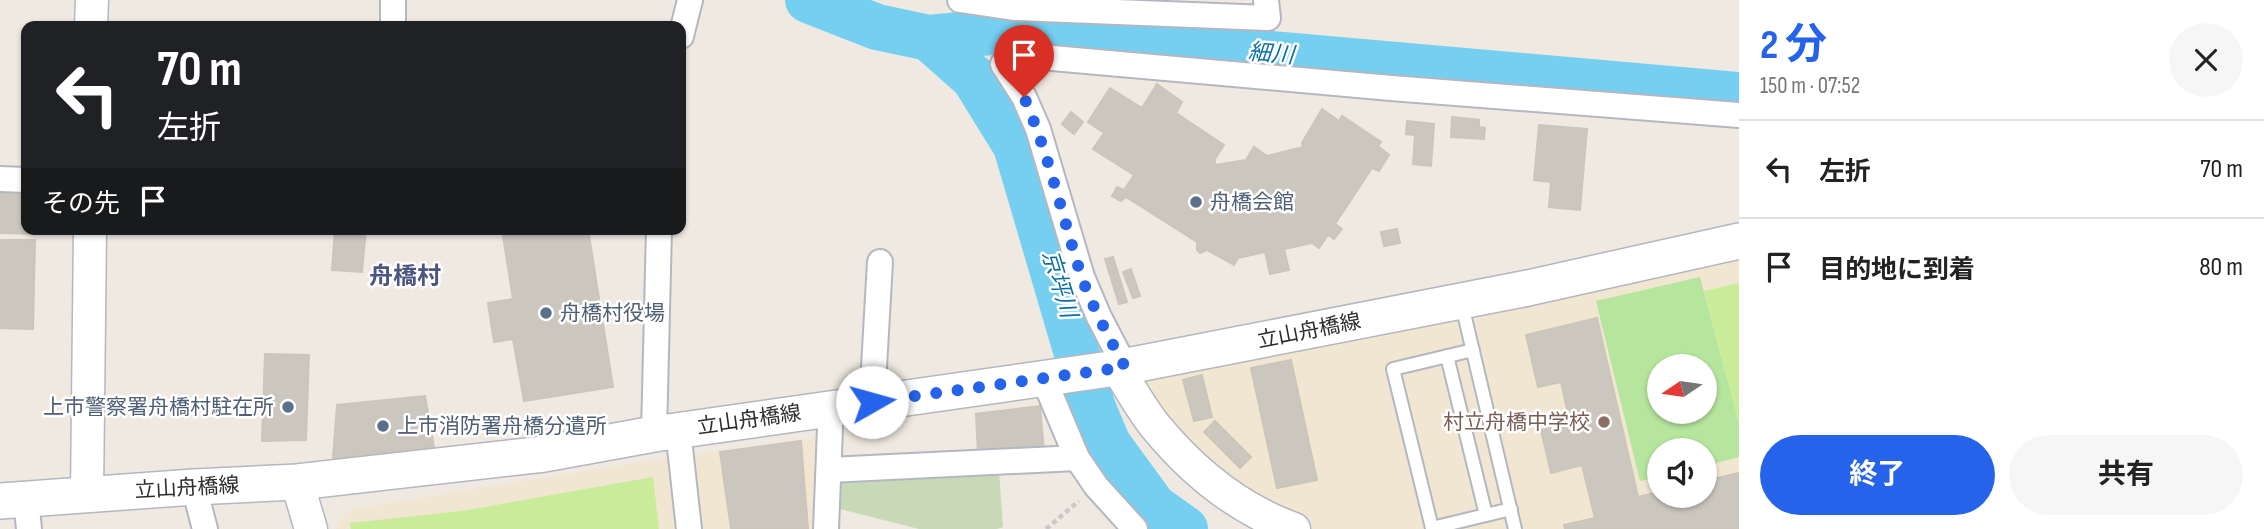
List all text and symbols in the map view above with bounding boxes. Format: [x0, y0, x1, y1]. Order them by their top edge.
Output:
text: 2 分 [1760, 20, 1827, 71]
button: close [2169, 23, 2243, 97]
pin [994, 25, 1054, 97]
icon: arrive [1005, 36, 1043, 74]
water label: 細川 [1247, 38, 1298, 70]
text: 70 m [157, 41, 242, 100]
icon: left [42, 49, 133, 140]
text: 150 m · 07:52 [1760, 72, 1860, 100]
text: 左折 [157, 109, 221, 148]
icon: left [1760, 150, 1798, 188]
text: 70 m [2200, 154, 2243, 185]
text: 左折 [1819, 157, 1871, 188]
icon: arrive [134, 182, 172, 220]
text: その先 [42, 189, 120, 220]
place label: 舟橋会館 [1210, 190, 1294, 215]
marker: 舟橋会館 [1188, 194, 1204, 210]
water label: 京坪川 [1036, 247, 1083, 324]
icon: arrive [1760, 248, 1798, 286]
text: 80 m [2199, 252, 2243, 283]
text: 目的地に到着 [1819, 255, 1975, 286]
district label: 舟橋村 [369, 262, 441, 291]
place label: 舟橋村役場 [560, 301, 665, 326]
marker: 舟橋村役場 [538, 305, 554, 321]
street label: 立山舟橋線 [1255, 309, 1363, 353]
north arrow [1647, 354, 1717, 424]
map controls [1647, 354, 1717, 508]
position arrow [835, 365, 909, 439]
place label: 上市警察署舟橋村駐在所 [43, 395, 274, 420]
marker: 上市警察署舟橋村駐在所 [280, 399, 296, 415]
street label: 立山舟橋線 [695, 400, 803, 440]
place label: 村立舟橋中学校 [1443, 410, 1590, 435]
place label: 上市消防署舟橋分遣所 [397, 414, 607, 439]
marker: 村立舟橋中学校 [1596, 414, 1612, 430]
marker: 上市消防署舟橋分遣所 [375, 418, 391, 434]
button: 終了 [1760, 435, 1995, 515]
button: 共有 [2009, 435, 2243, 515]
button: sound [1647, 438, 1717, 508]
street label: 立山舟橋線 [134, 473, 240, 503]

